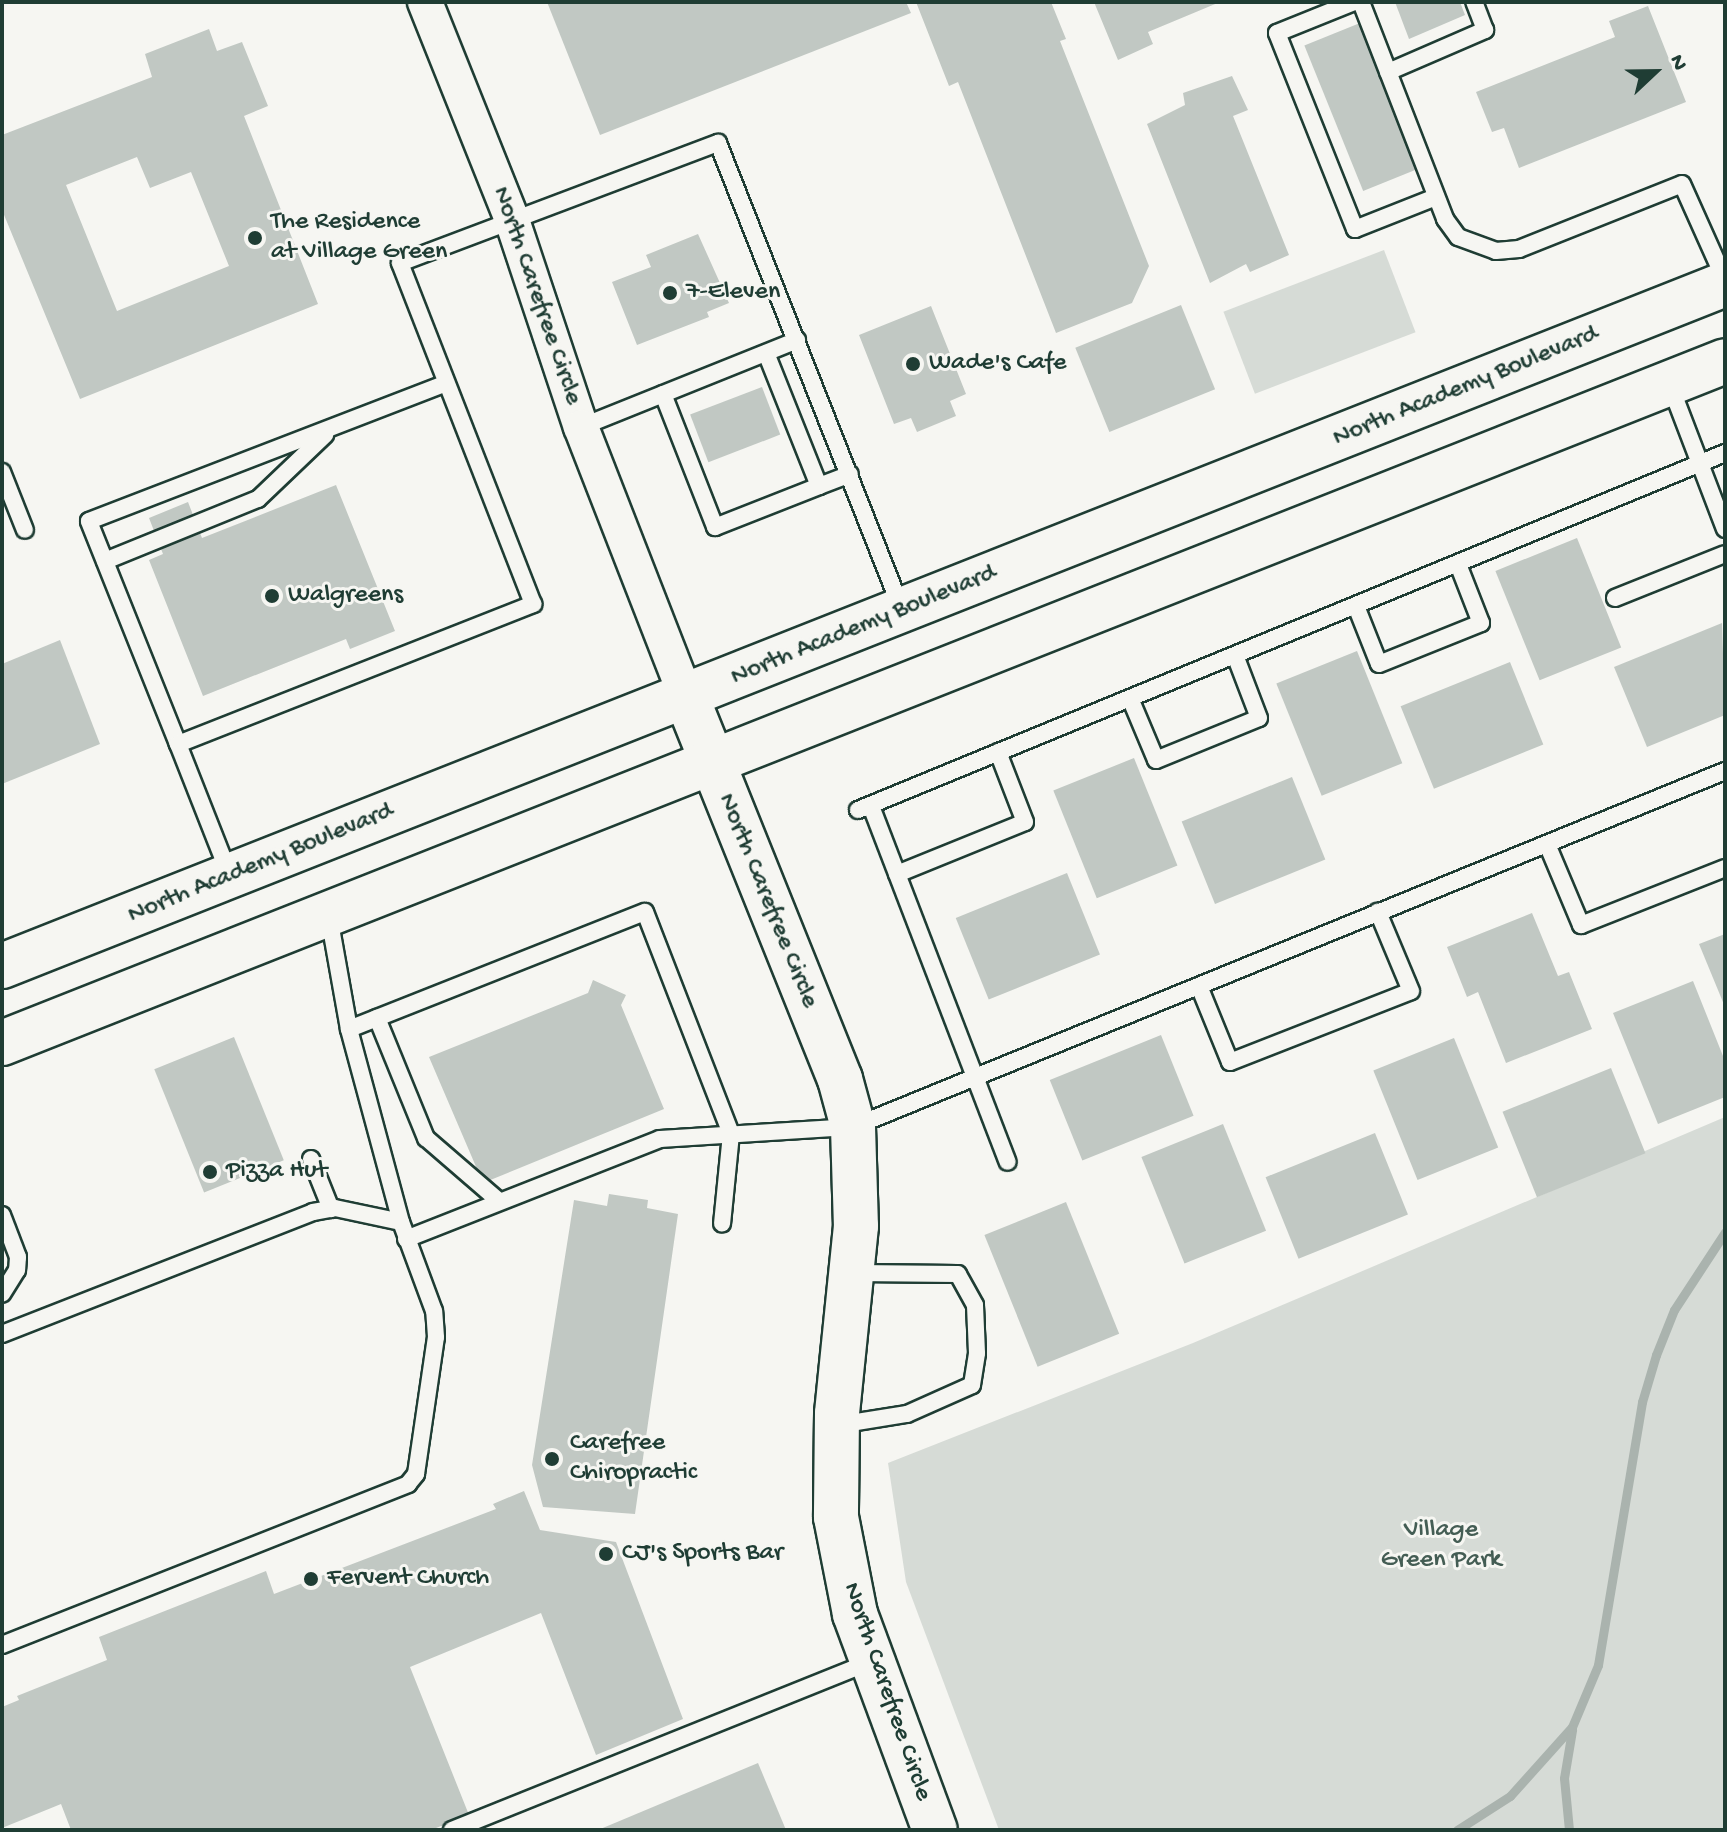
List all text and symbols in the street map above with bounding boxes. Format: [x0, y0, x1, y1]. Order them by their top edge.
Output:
north arrow [1615, 32, 1695, 112]
text: N [1663, 51, 1692, 75]
street label: North Carefree Circle [484, 183, 588, 409]
place label: The Residence at Village Green [271, 207, 447, 268]
marker: The Residence at Village Green [246, 229, 264, 247]
place label: 7-Eleven [686, 277, 780, 309]
marker: 7-Eleven [661, 284, 679, 302]
street label: North Academy Boulevard [1329, 319, 1603, 455]
place label: Wade's Cafe [929, 348, 1066, 380]
marker: Wade's Cafe [904, 355, 922, 373]
street label: North Academy Boulevard [727, 558, 1001, 694]
place label: Walgreens [288, 580, 403, 612]
marker: Walgreens [263, 587, 281, 605]
street label: North Carefree Circle [710, 789, 824, 1013]
street label: North Academy Boulevard [124, 796, 398, 932]
place label: Pizza Hut [226, 1156, 327, 1188]
marker: Pizza Hut [201, 1163, 219, 1181]
place label: Carefree Chiropractic [570, 1428, 697, 1490]
marker: Carefree Chiropractic [541, 1448, 563, 1470]
park label: Village Green Park [1381, 1515, 1501, 1576]
place label: CJ's Sports Bar [622, 1538, 783, 1570]
marker: CJ's Sports Bar [597, 1545, 615, 1563]
place label: Fervent Church [327, 1563, 489, 1595]
marker: Fervent Church [302, 1570, 320, 1588]
street label: North Carefree Circle [834, 1579, 938, 1805]

